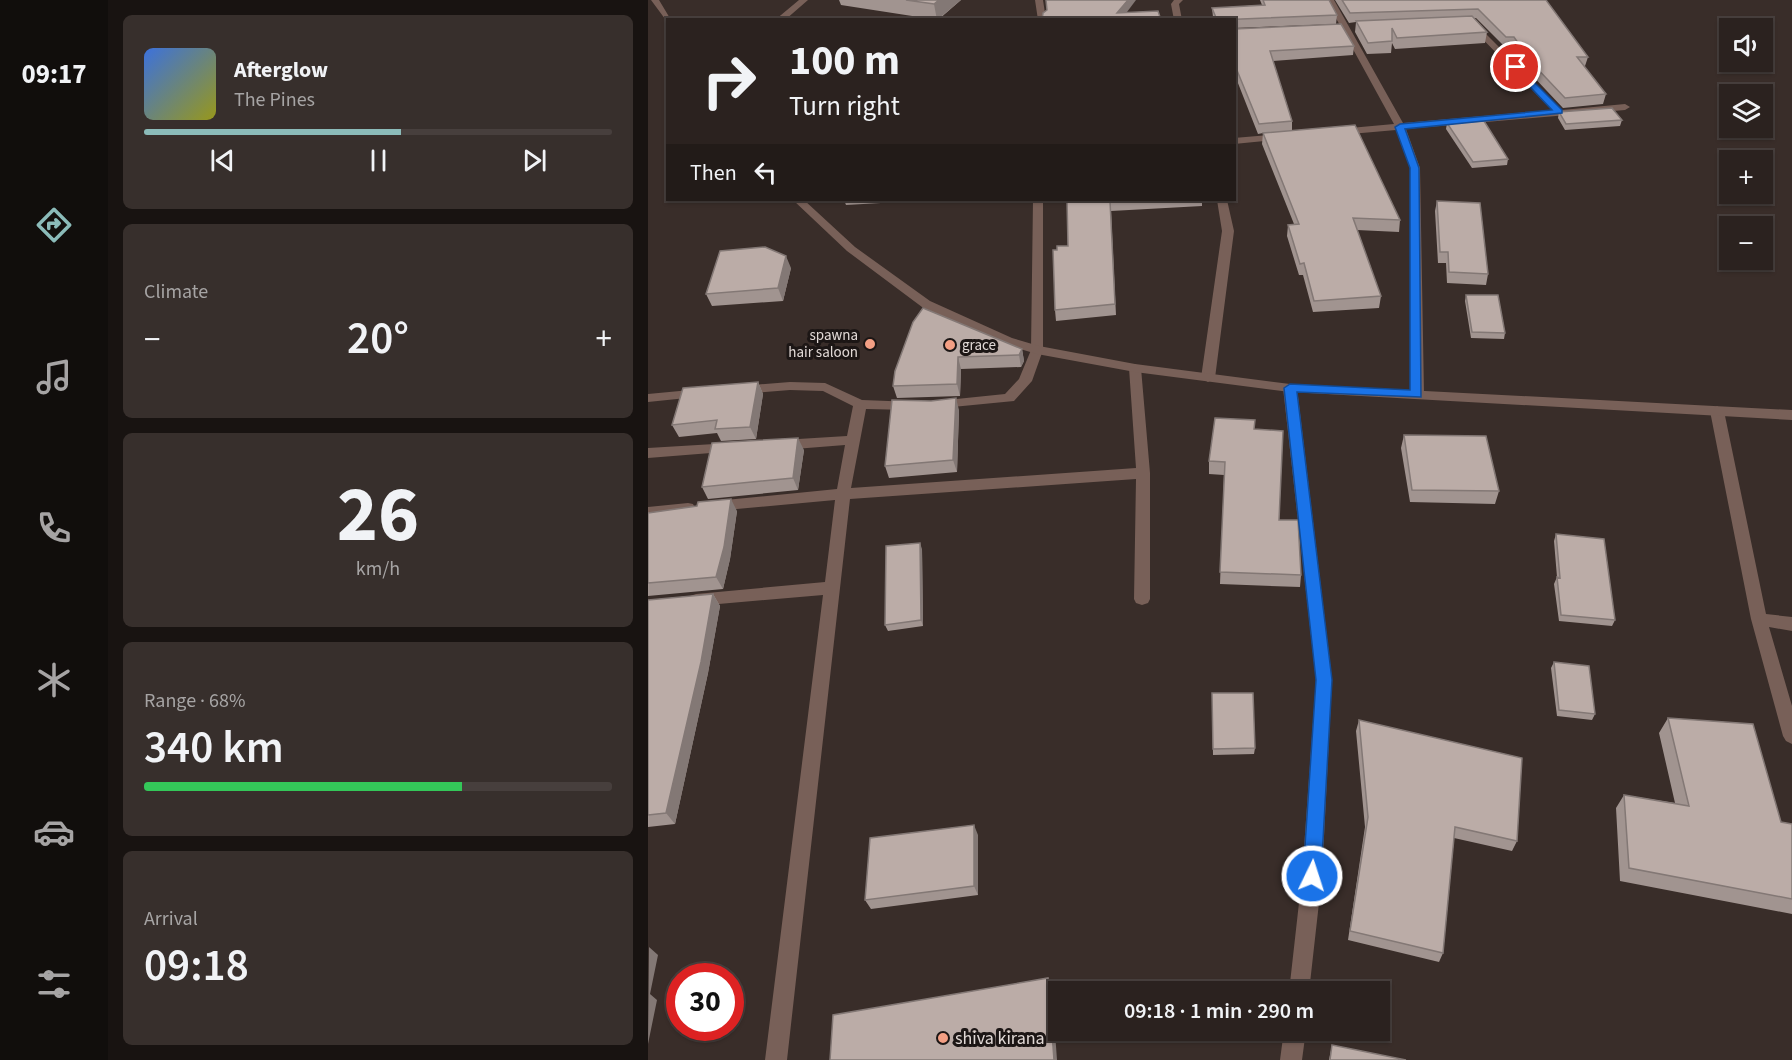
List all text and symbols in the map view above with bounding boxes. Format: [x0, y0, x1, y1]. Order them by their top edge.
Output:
map controls [1719, 18, 1773, 270]
button: sound [1719, 18, 1773, 72]
text: 100 m [789, 31, 900, 91]
pin [1490, 41, 1541, 92]
icon: right [690, 42, 768, 120]
icon: arrive [1499, 50, 1532, 83]
text: Afterglow [234, 54, 328, 86]
text: 09:17 [21, 55, 87, 94]
button: layers [1719, 84, 1773, 138]
text: The Pines [234, 86, 315, 114]
text: Turn right [789, 87, 900, 126]
icon: previous [206, 144, 239, 177]
icon: pause [362, 144, 395, 177]
icon: next [518, 144, 551, 177]
button: + [1719, 150, 1773, 204]
icon: left [749, 156, 782, 189]
text: Then [690, 157, 737, 189]
icon: directions [33, 204, 75, 246]
button: − [1719, 216, 1773, 270]
text: Climate [144, 278, 208, 306]
text: 20° [347, 307, 409, 371]
text: − [144, 316, 160, 363]
text: + [596, 316, 612, 363]
place label: spawna hair saloon [788, 325, 858, 363]
place label: grace [962, 335, 996, 356]
marker: spawna hair saloon [863, 337, 877, 351]
marker: grace [943, 338, 957, 352]
icon: music [33, 356, 75, 398]
text: 26 [337, 460, 419, 571]
icon: phone [33, 507, 75, 549]
text: km/h [356, 555, 400, 583]
icon: climate [33, 659, 75, 701]
text: Range · 68% [144, 687, 245, 715]
text: 340 km [144, 716, 284, 780]
icon: car [33, 811, 75, 853]
position arrow [1280, 844, 1344, 908]
text: Arrival [144, 905, 198, 933]
text: 09:18 [144, 934, 249, 998]
icon: filters [33, 963, 75, 1005]
speed limit sign: 30 [666, 963, 744, 1041]
text: 09:18 · 1 min · 290 m [1124, 995, 1314, 1027]
place label: shiva kirana [955, 1026, 1045, 1051]
marker: shiva kirana [936, 1031, 950, 1045]

